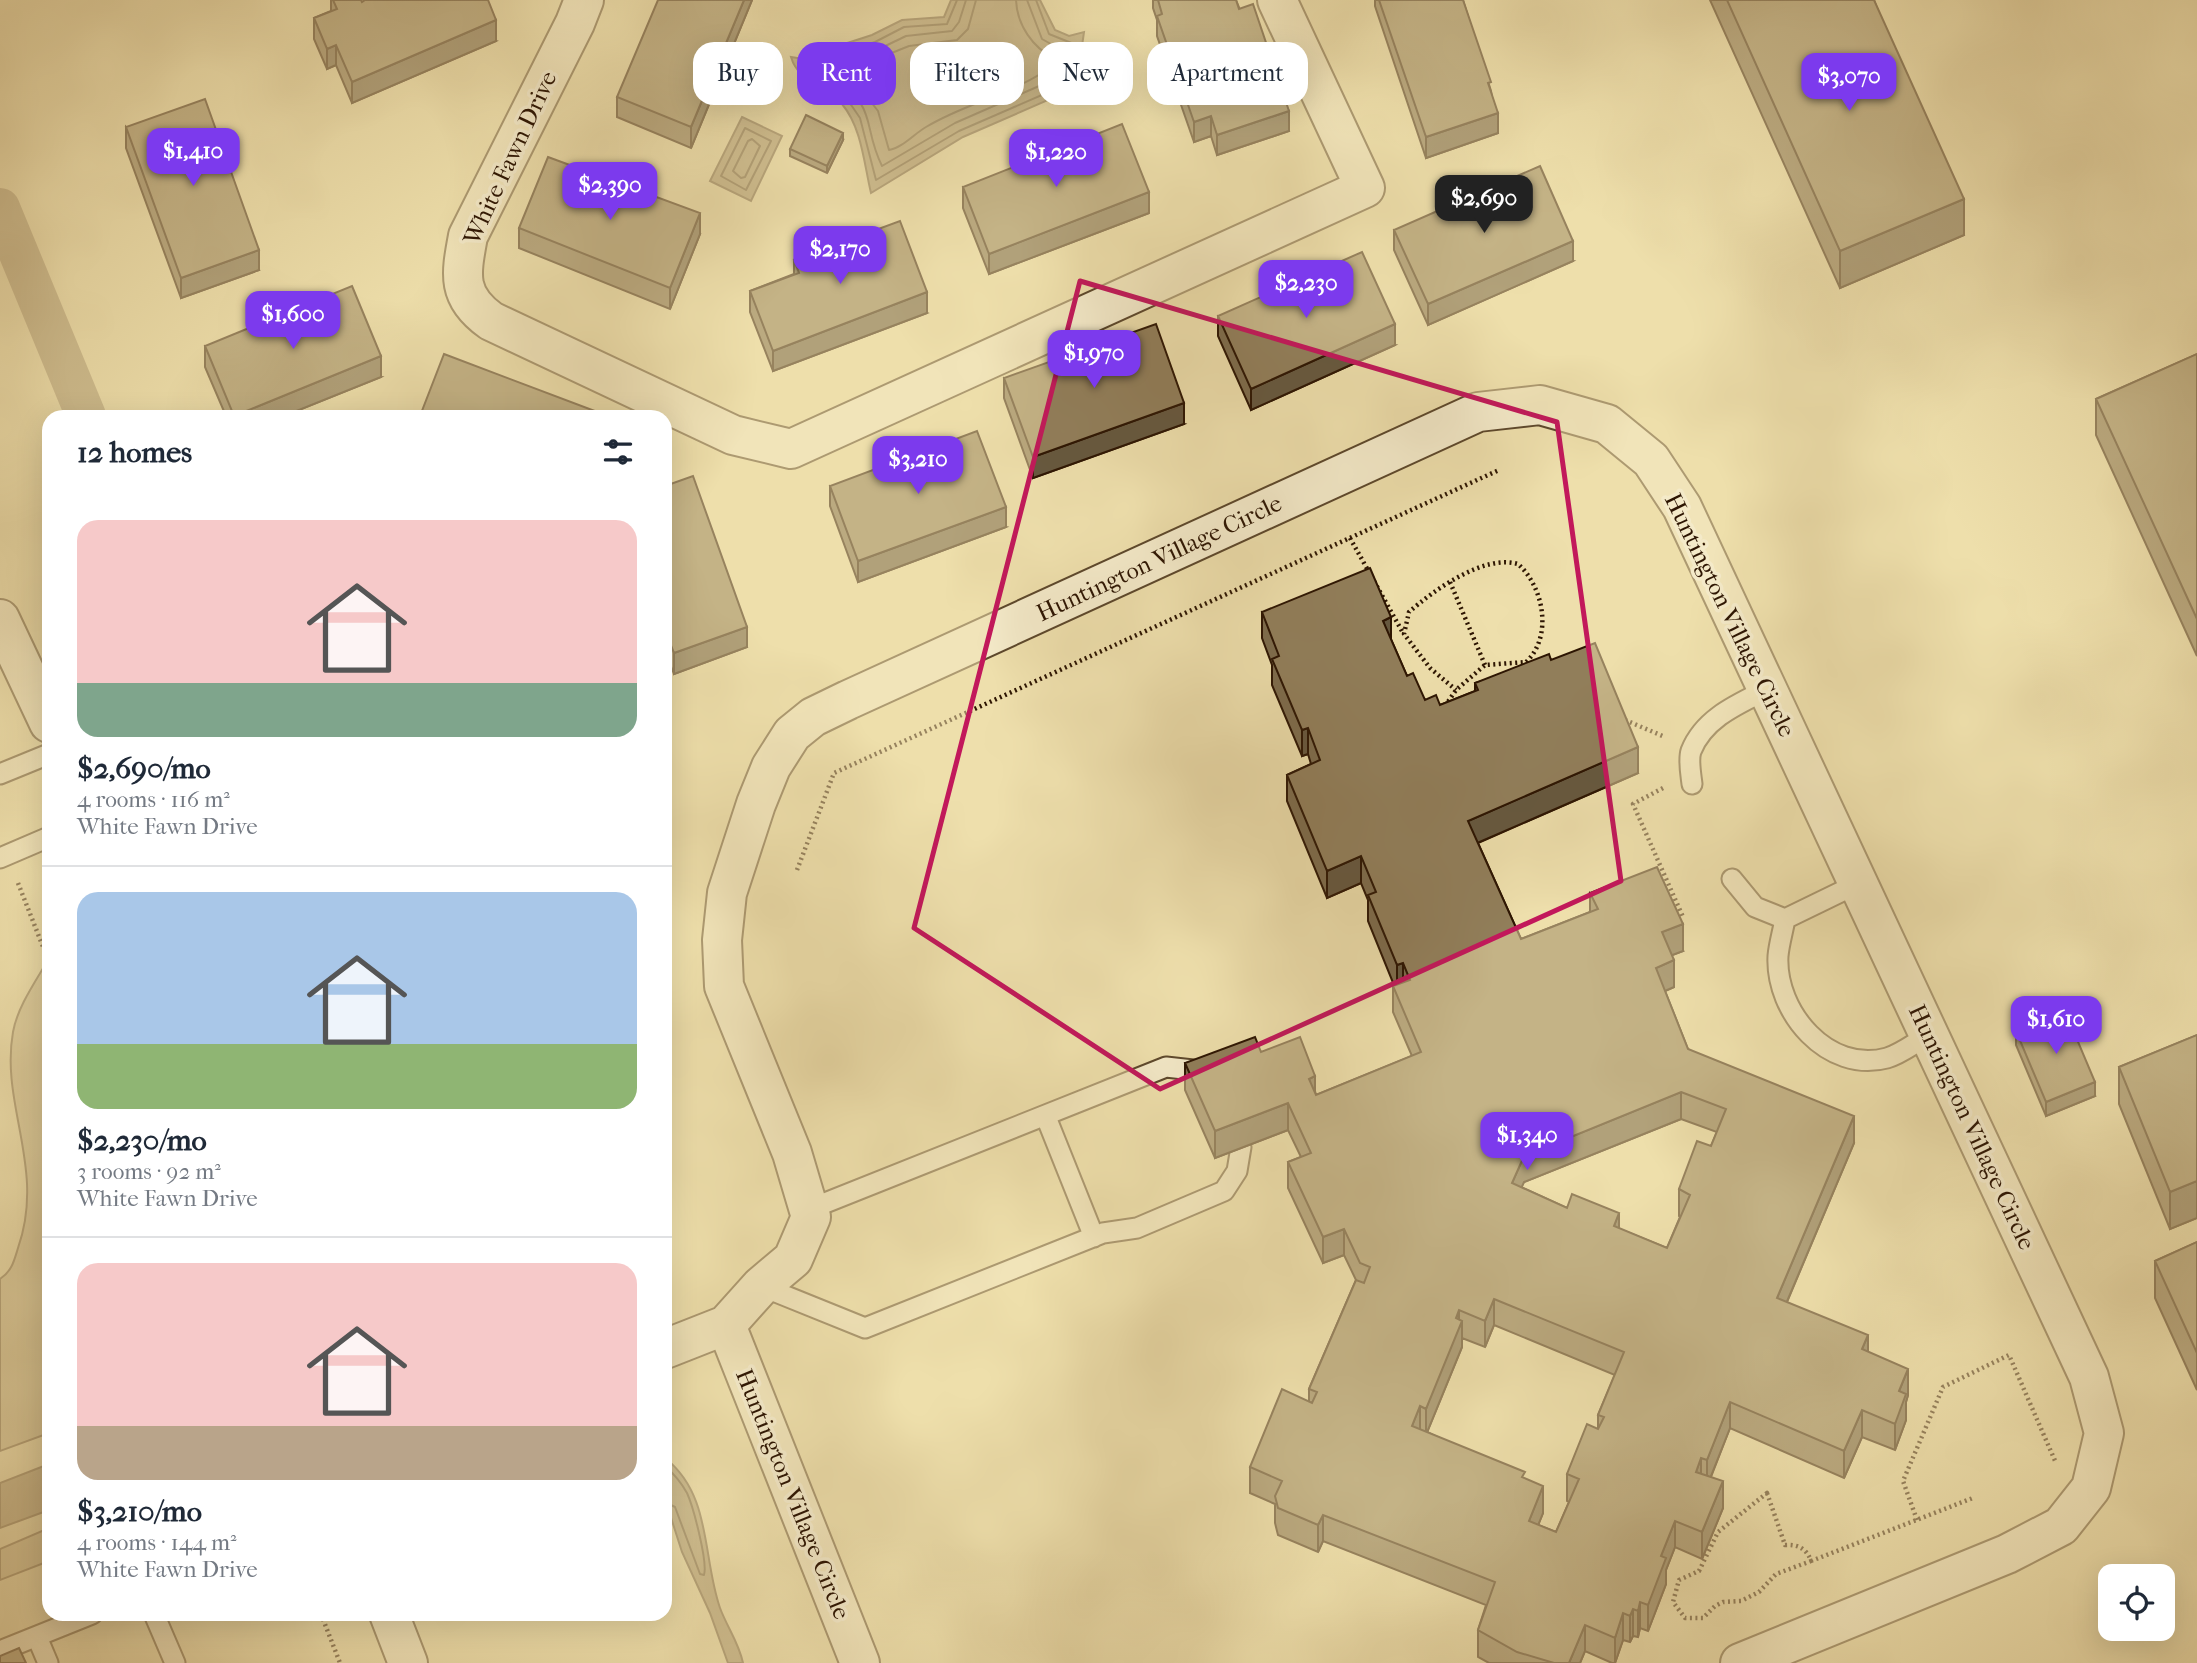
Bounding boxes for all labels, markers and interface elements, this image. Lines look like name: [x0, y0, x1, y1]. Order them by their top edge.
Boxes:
chip: Buy: [693, 42, 783, 105]
chip: Rent: [797, 42, 896, 105]
chip: Filters: [910, 42, 1024, 105]
chip: New: [1038, 42, 1133, 105]
chip: Apartment: [1147, 42, 1308, 105]
pin: $3,070: [1792, 54, 1906, 113]
text: $3,070: [1817, 62, 1881, 89]
street label: White Fawn Drive: [457, 67, 563, 250]
pin: $1,410: [136, 128, 250, 188]
pin: $1,220: [999, 130, 1113, 189]
text: $1,410: [163, 137, 223, 164]
text: $1,220: [1025, 138, 1087, 165]
pin: $2,390: [553, 162, 667, 222]
text: $2,390: [578, 171, 642, 198]
pin: $2,690: [1427, 176, 1541, 235]
text: $2,690: [1451, 184, 1517, 211]
pin: $2,170: [783, 226, 897, 286]
text: $2,170: [809, 235, 871, 262]
pin: $2,230: [1249, 260, 1363, 320]
text: $2,230: [1274, 269, 1338, 296]
pin: $1,600: [236, 292, 350, 351]
text: $1,600: [261, 300, 325, 327]
pin: $1,970: [1037, 330, 1151, 390]
text: $1,970: [1064, 339, 1124, 366]
icon: filters: [599, 433, 637, 471]
text: 12 homes: [77, 435, 192, 470]
pin: $3,210: [861, 436, 975, 496]
text: $3,210: [888, 445, 948, 472]
street label: Huntington Village Circle: [1032, 489, 1286, 627]
street label: Huntington Village Circle: [1659, 489, 1801, 741]
icon: home: [294, 565, 420, 691]
text: $2,690/mo: [77, 751, 211, 786]
text: 4 rooms · 116 m²: [77, 786, 230, 813]
text: White Fawn Drive: [77, 813, 258, 840]
icon: home: [294, 937, 420, 1063]
pin: $1,610: [1999, 996, 2113, 1056]
street label: Huntington Village Circle: [1903, 1000, 2041, 1254]
text: $1,610: [2027, 1005, 2085, 1032]
pin: $1,340: [1470, 1112, 1584, 1172]
text: $1,340: [1496, 1121, 1558, 1148]
text: $2,230/mo: [77, 1123, 207, 1158]
text: 3 rooms · 92 m²: [77, 1158, 221, 1185]
text: White Fawn Drive: [77, 1185, 258, 1212]
icon: home: [294, 1308, 420, 1434]
street label: Huntington Village Circle: [730, 1365, 856, 1623]
text: $3,210/mo: [77, 1494, 202, 1529]
text: 4 rooms · 144 m²: [77, 1529, 237, 1556]
text: White Fawn Drive: [77, 1556, 258, 1583]
map controls: [2098, 1564, 2175, 1641]
button: locate: [2098, 1564, 2175, 1641]

